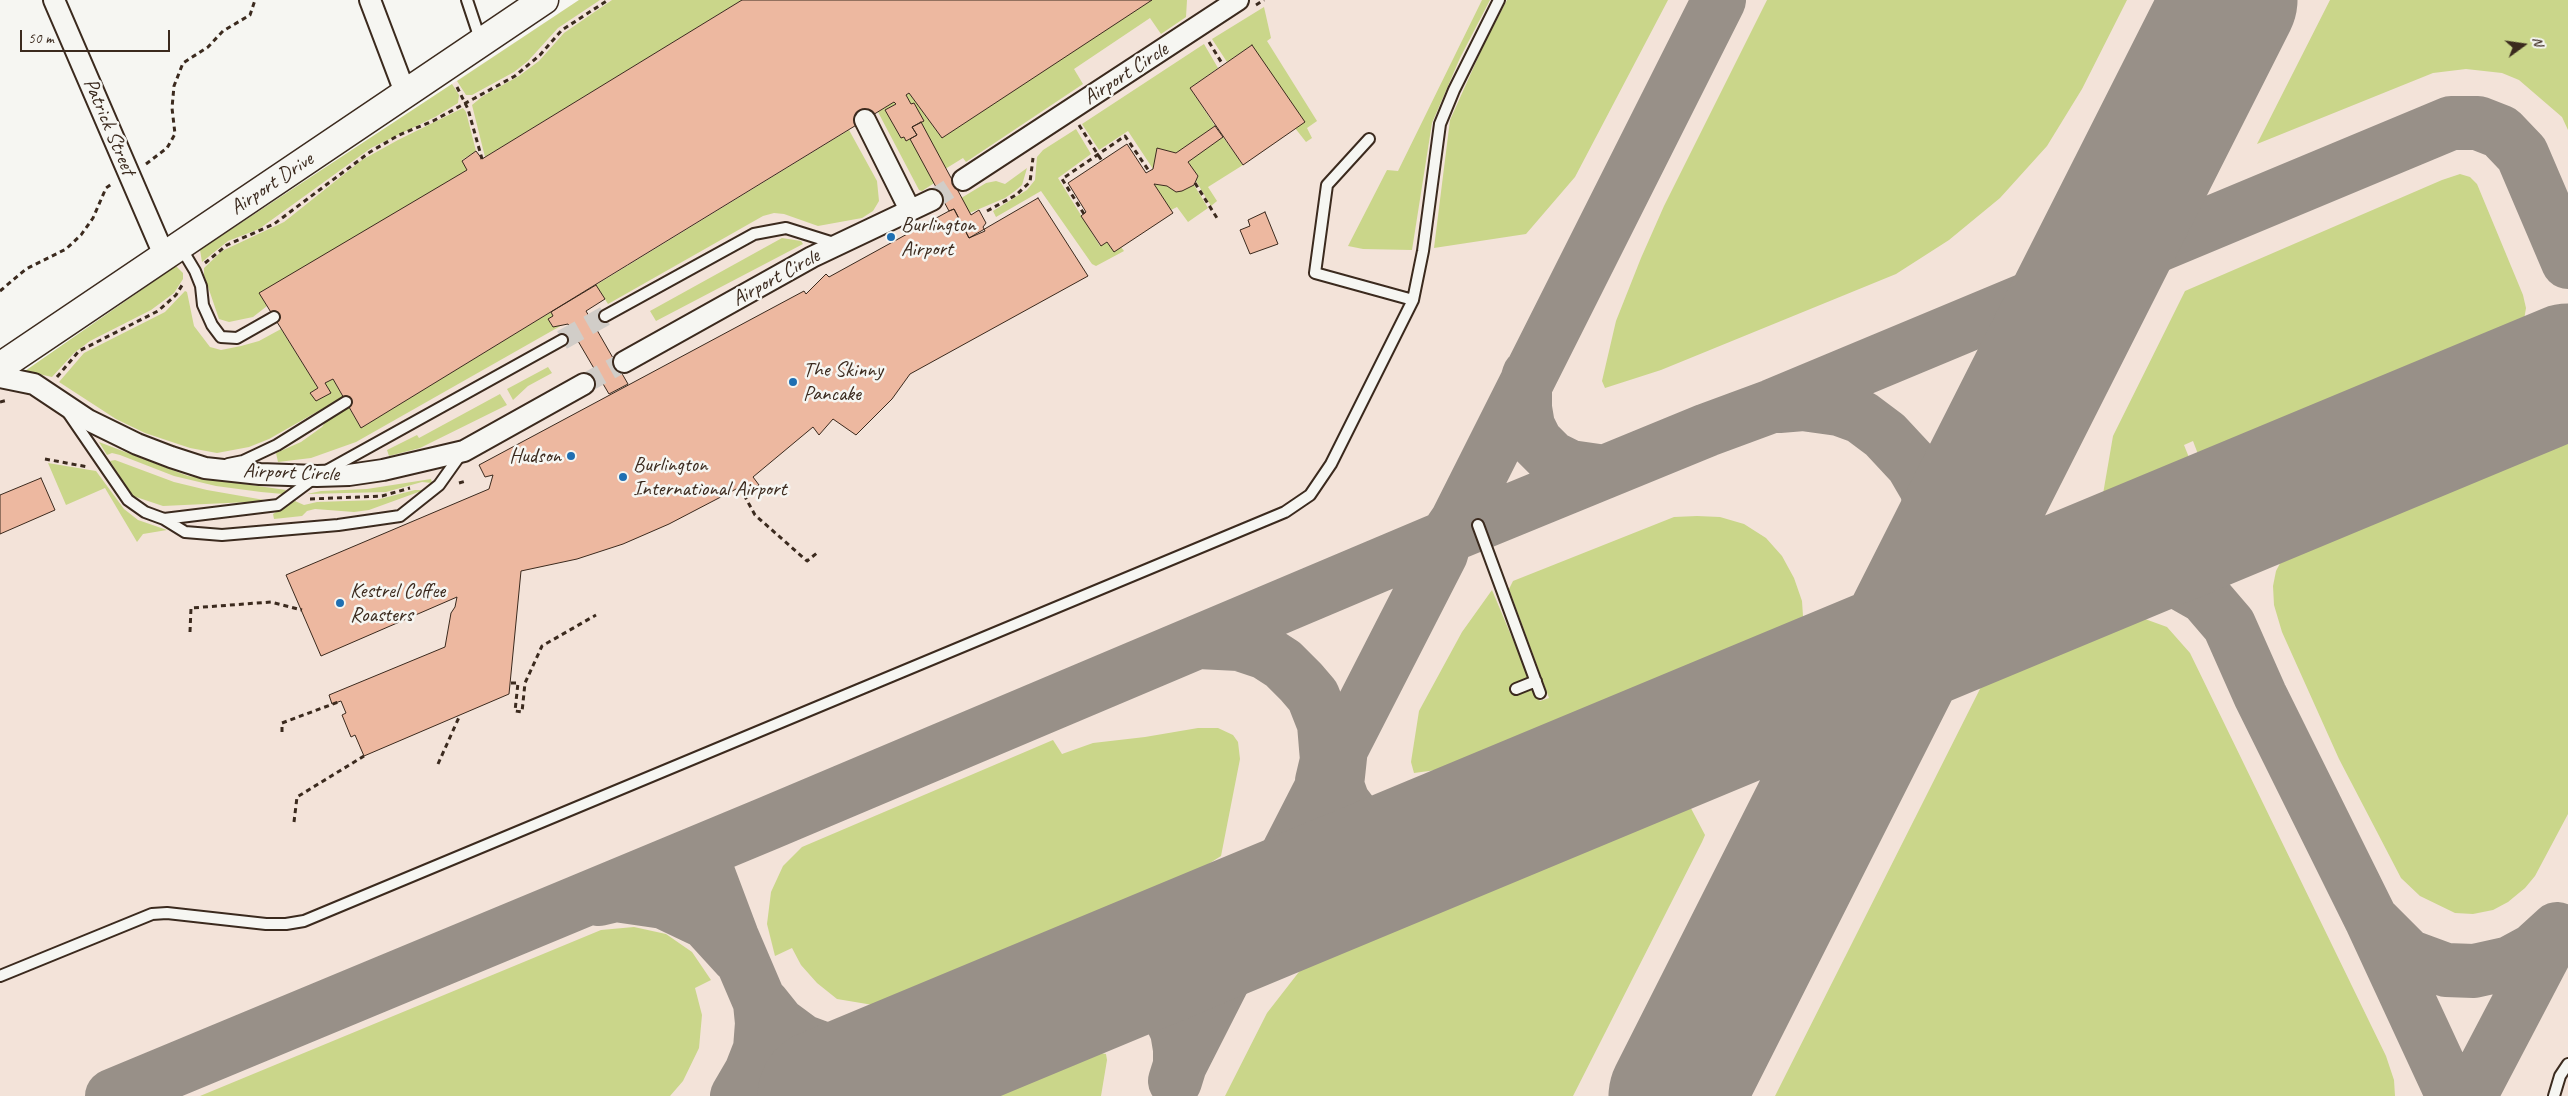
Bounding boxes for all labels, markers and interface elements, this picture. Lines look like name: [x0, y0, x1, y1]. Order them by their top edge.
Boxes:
scale bar: [22, 20, 172, 52]
north arrow: [2498, 20, 2548, 70]
text: 50 m: [28, 29, 54, 48]
text: N: [2529, 35, 2547, 48]
street label: Airport Circle: [1079, 37, 1173, 111]
street label: Patrick Street: [77, 75, 141, 179]
street label: Airport Drive: [226, 147, 318, 221]
place label: Burlington Airport: [901, 212, 975, 262]
marker: Burlington Airport: [885, 231, 897, 243]
street label: Airport Circle: [728, 244, 824, 312]
place label: The Skinny Pancake: [803, 357, 883, 407]
marker: The Skinny Pancake: [787, 376, 799, 388]
place label: Hudson: [509, 443, 561, 469]
marker: Hudson: [565, 450, 577, 462]
place label: Burlington International Airport: [633, 452, 787, 502]
street label: Airport Circle: [243, 459, 339, 487]
marker: Burlington International Airport: [617, 471, 629, 483]
place label: Kestrel Coffee Roasters: [350, 578, 445, 628]
marker: Kestrel Coffee Roasters: [334, 597, 346, 609]

